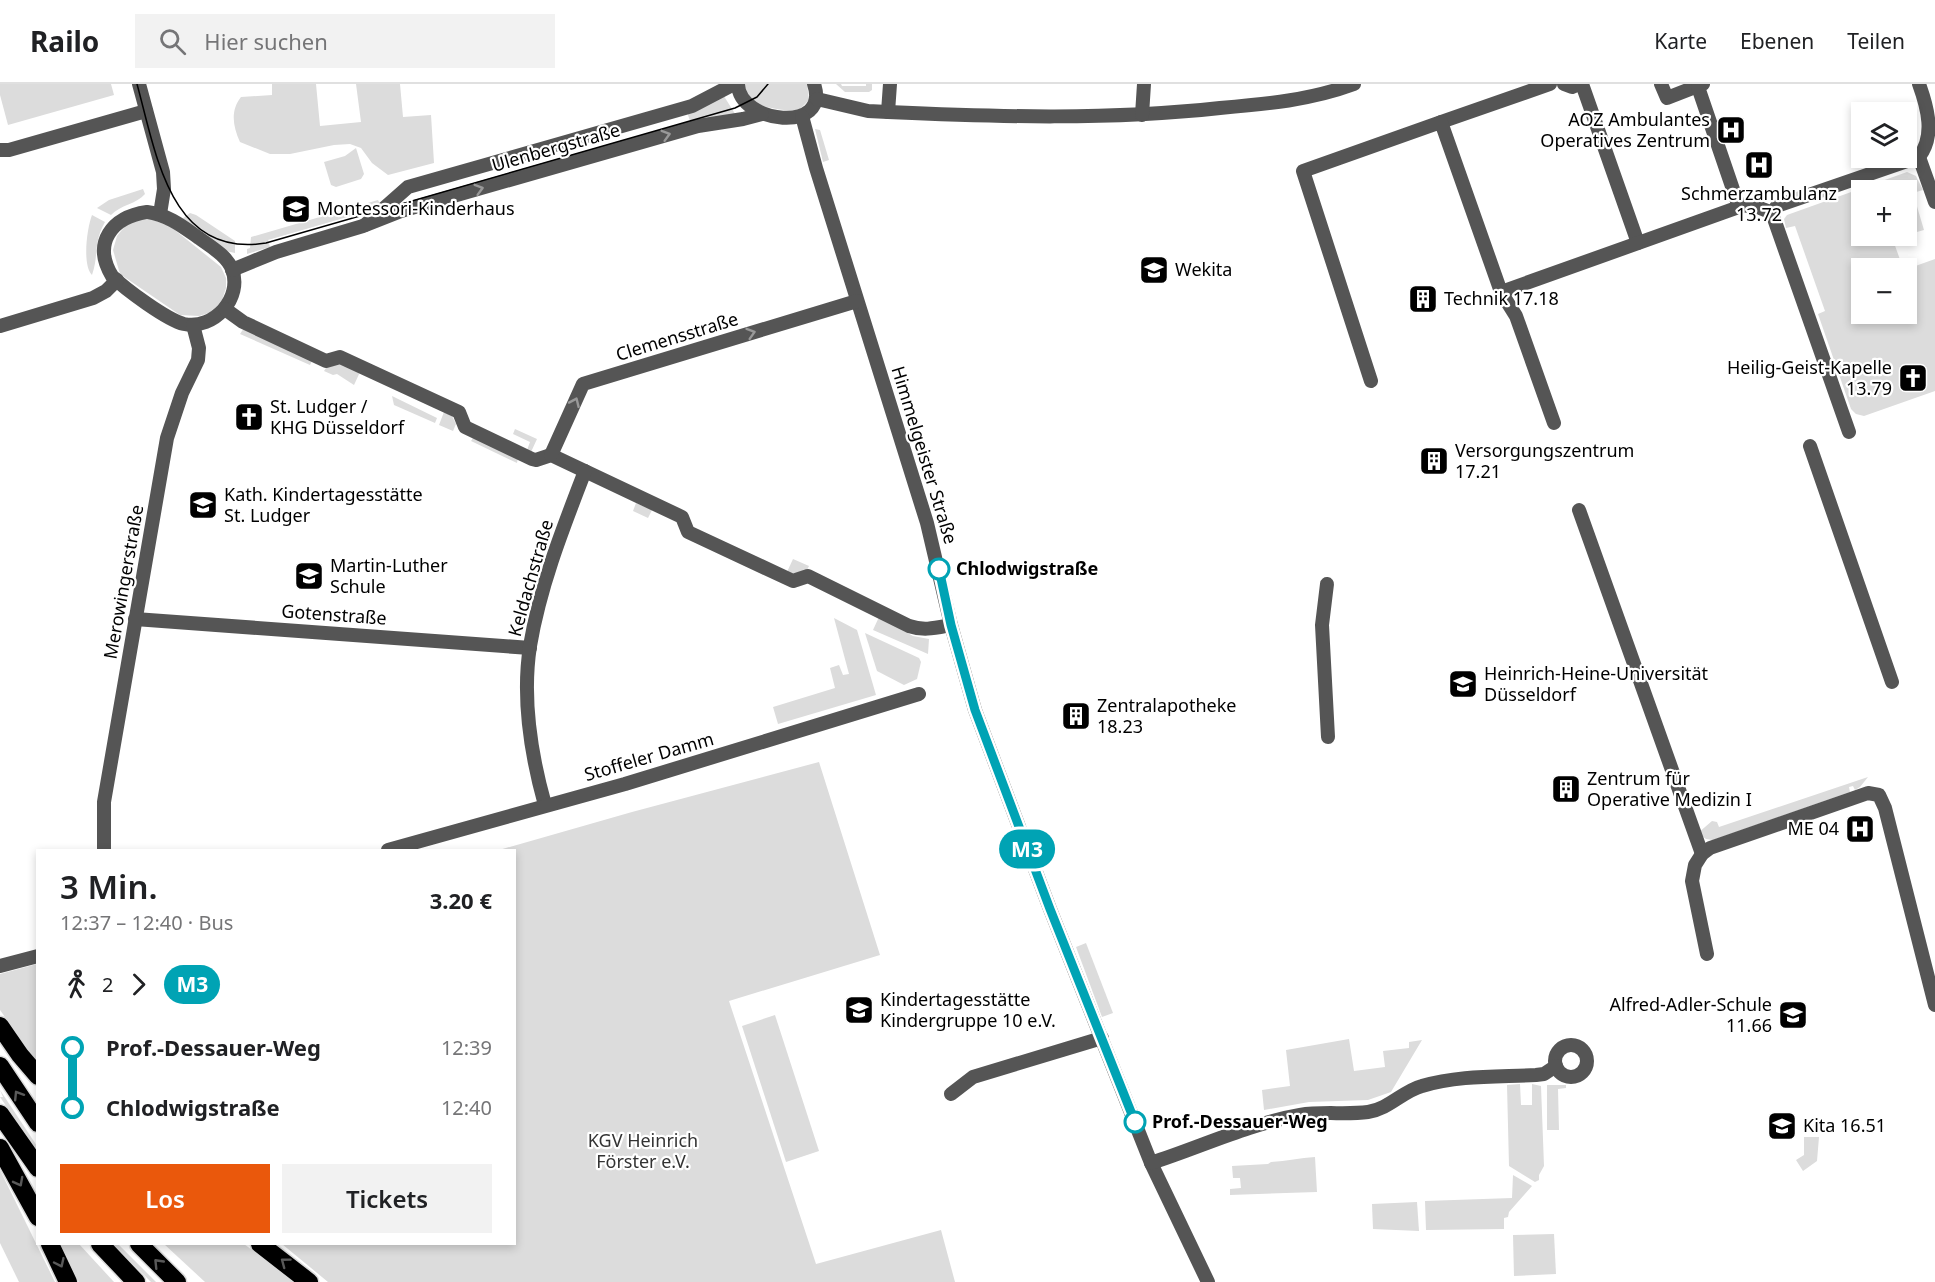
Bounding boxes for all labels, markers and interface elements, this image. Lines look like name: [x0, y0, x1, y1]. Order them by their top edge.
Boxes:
search box: [135, 14, 555, 68]
text: Railo: [30, 22, 99, 60]
icon: search: [156, 25, 189, 58]
text: Hier suchen: [204, 26, 328, 56]
text: Karte: [1654, 27, 1707, 55]
text: Ebenen: [1740, 27, 1814, 55]
text: Teilen: [1847, 27, 1905, 55]
map controls: [1851, 102, 1917, 324]
button: layers: [1851, 102, 1917, 168]
place label: AOZ Ambulantes Operatives Zentrum: [1540, 107, 1710, 152]
hospital icon: AOZ Ambulantes Operatives Zentrum: [1715, 114, 1747, 146]
street label: Ulenbergstraße: [489, 117, 623, 177]
one-way arrow: [660, 130, 671, 142]
hospital icon: Schmerzambulanz 13.72: [1743, 149, 1775, 181]
button: +: [1851, 180, 1917, 246]
place label: Schmerzambulanz 13.72: [1681, 181, 1837, 226]
one-way arrow: [473, 184, 484, 196]
school or university icon: Montessori-Kinderhaus: [280, 193, 312, 225]
place label: Montessori-Kinderhaus: [317, 196, 515, 220]
school or university icon: Wekita: [1138, 254, 1170, 286]
place label: Wekita: [1175, 257, 1232, 281]
button: −: [1851, 258, 1917, 324]
building icon: Technik 17.18: [1407, 283, 1439, 315]
place label: Technik 17.18: [1444, 286, 1559, 310]
street label: Clemensstraße: [613, 306, 741, 366]
one-way arrow: [745, 328, 756, 340]
place label: Heilig-Geist-Kapelle 13.79: [1727, 355, 1892, 400]
church icon: Heilig-Geist-Kapelle 13.79: [1897, 362, 1929, 394]
street label: Himmelgeister Straße: [886, 363, 963, 547]
place label: St. Ludger / KHG Düsseldorf: [270, 394, 405, 439]
one-way arrow: [568, 397, 580, 408]
church icon: St. Ludger / KHG Düsseldorf: [233, 401, 265, 433]
place label: Versorgungszentrum 17.21: [1455, 438, 1634, 483]
building icon: Versorgungszentrum 17.21: [1418, 445, 1450, 477]
place label: Kath. Kindertagesstätte St. Ludger: [224, 482, 423, 527]
school or university icon: Kath. Kindertagesstätte St. Ludger: [187, 489, 219, 521]
street label: Merowingerstraße: [98, 503, 148, 661]
street label: Keldachstraße: [502, 516, 558, 639]
place label: Martin-Luther Schule: [330, 553, 448, 598]
place label: Chlodwigstraße: [956, 556, 1098, 580]
marker: Chlodwigstraße: [928, 558, 950, 580]
school or university icon: Martin-Luther Schule: [293, 560, 325, 592]
street label: Gotenstraße: [281, 598, 388, 630]
place label: Heinrich-Heine-Universität Düsseldorf: [1484, 661, 1709, 706]
school or university icon: Heinrich-Heine-Universität Düsseldorf: [1447, 668, 1479, 700]
place label: Zentralapotheke 18.23: [1097, 693, 1236, 738]
building icon: Zentralapotheke 18.23: [1060, 700, 1092, 732]
street label: Stoffeler Damm: [581, 726, 716, 786]
place label: Zentrum für Operative Medizin I: [1587, 766, 1752, 811]
building icon: Zentrum für Operative Medizin I: [1550, 773, 1582, 805]
hospital icon: ME 04: [1844, 813, 1876, 845]
place label: ME 04: [1787, 816, 1839, 840]
line badge: M3: [1000, 830, 1054, 868]
text: M3: [1011, 835, 1043, 863]
text: 3 Min.: [60, 864, 158, 909]
text: 3.20 €: [430, 885, 492, 915]
text: 12:37 – 12:40 · Bus: [60, 909, 233, 936]
icon: walk: [60, 968, 93, 1001]
icon: forward: [122, 968, 155, 1001]
text: M3: [176, 970, 208, 998]
text: 2: [102, 971, 113, 998]
place label: Kindertagesstätte Kindergruppe 10 e.V.: [880, 987, 1056, 1032]
place label: Alfred-Adler-Schule 11.66: [1609, 992, 1772, 1037]
school or university icon: Kindertagesstätte Kindergruppe 10 e.V.: [843, 994, 875, 1026]
school or university icon: Alfred-Adler-Schule 11.66: [1777, 999, 1809, 1031]
text: Prof.-Dessauer-Weg: [106, 1032, 321, 1062]
text: 12:39: [441, 1034, 492, 1061]
one-way arrow: [14, 1091, 26, 1101]
text: Chlodwigstraße: [106, 1092, 280, 1122]
text: 12:40: [441, 1094, 492, 1121]
place label: Prof.-Dessauer-Weg: [1152, 1109, 1328, 1133]
school or university icon: Kita 16.51: [1766, 1110, 1798, 1142]
marker: Prof.-Dessauer-Weg: [1124, 1111, 1146, 1133]
place label: Kita 16.51: [1803, 1113, 1886, 1137]
park label: KGV Heinrich Förster e.V.: [588, 1128, 698, 1173]
button: Los: [60, 1164, 270, 1233]
button: Tickets: [282, 1164, 492, 1233]
one-way arrow: [12, 1176, 23, 1186]
one-way arrow: [52, 1256, 64, 1267]
one-way arrow: [155, 1259, 166, 1270]
one-way arrow: [281, 1259, 292, 1270]

